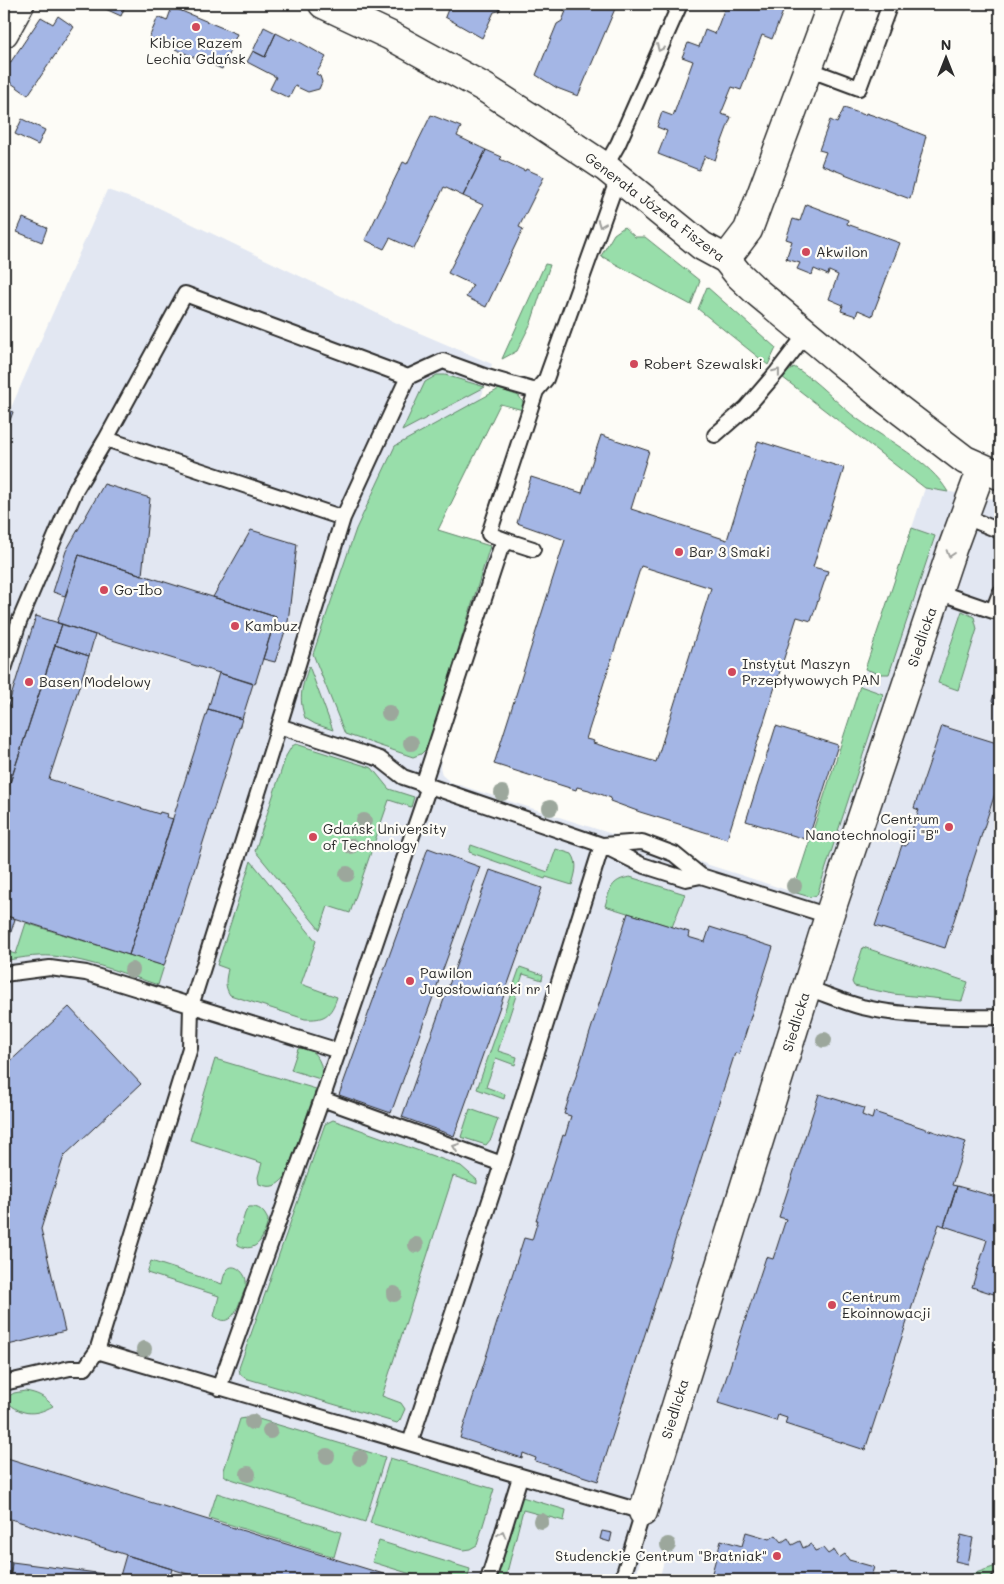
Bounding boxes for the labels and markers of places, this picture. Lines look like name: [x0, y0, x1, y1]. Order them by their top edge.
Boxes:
marker: Kibice Razem Lechia Gdańsk: [190, 21, 202, 33]
place label: Kibice Razem Lechia Gdańsk: [146, 33, 246, 68]
place label: Akwilon: [816, 242, 868, 261]
marker: Akwilon: [800, 246, 812, 258]
place label: Robert Szewalski: [644, 354, 762, 373]
marker: Robert Szewalski: [628, 358, 640, 370]
place label: Bar 3 Smaki: [689, 542, 770, 561]
marker: Bar 3 Smaki: [673, 546, 685, 558]
place label: Go-Ibo: [114, 580, 162, 599]
marker: Go-Ibo: [98, 584, 110, 596]
place label: Kambuz: [245, 616, 298, 635]
marker: Kambuz: [229, 620, 241, 632]
place label: Instytut Maszyn Przepływowych PAN: [742, 654, 880, 689]
marker: Instytut Maszyn Przepływowych PAN: [726, 666, 738, 678]
place label: Basen Modelowy: [39, 672, 151, 691]
marker: Basen Modelowy: [23, 676, 35, 688]
place label: Centrum Nanotechnologii "B": [805, 809, 939, 844]
place label: Gdańsk University of Technology: [323, 819, 446, 854]
marker: Centrum Nanotechnologii "B": [943, 821, 955, 833]
marker: Gdańsk University of Technology: [307, 831, 319, 843]
place label: Pawilon Jugosłowiański nr 1: [420, 963, 551, 998]
marker: Pawilon Jugosłowiański nr 1: [404, 975, 416, 987]
place label: Centrum Ekoinnowacji: [842, 1287, 931, 1322]
marker: Centrum Ekoinnowacji: [826, 1299, 838, 1311]
place label: Studenckie Centrum "Bratniak": [555, 1546, 767, 1565]
marker: Studenckie Centrum "Bratniak": [771, 1550, 783, 1562]

